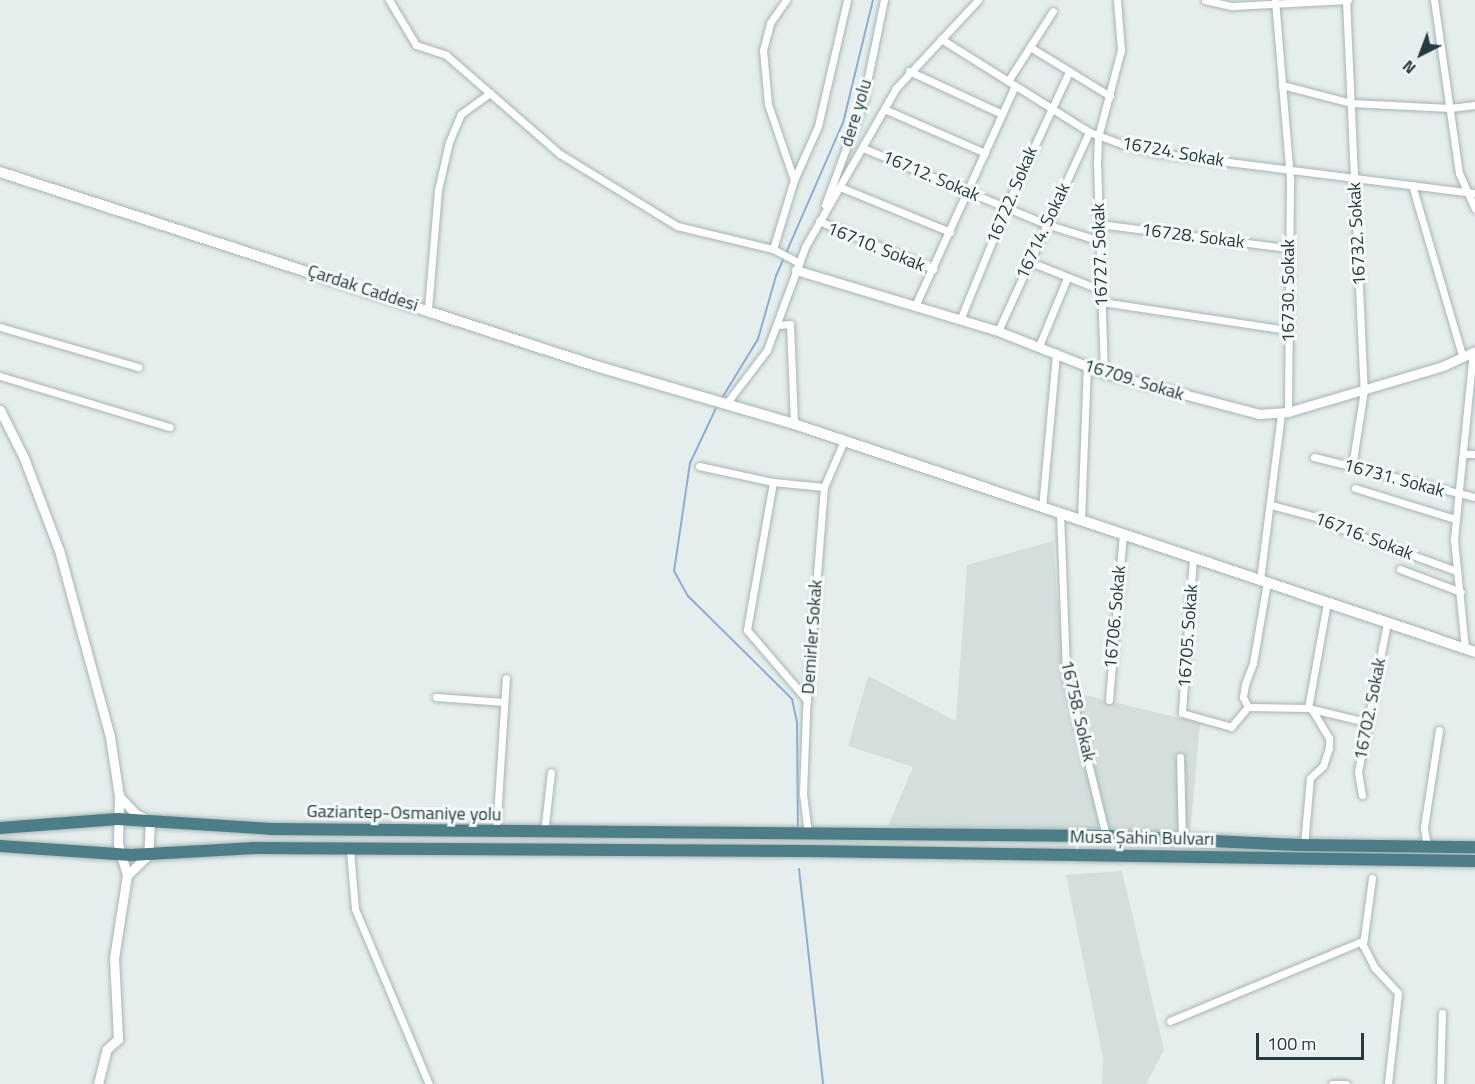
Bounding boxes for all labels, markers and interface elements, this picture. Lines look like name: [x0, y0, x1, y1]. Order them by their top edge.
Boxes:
north arrow: [1391, 24, 1451, 84]
text: N: [1397, 55, 1421, 80]
street label: dere yolu: [836, 77, 876, 149]
street label: 16724. Sokak: [1120, 132, 1226, 172]
street label: 16722. Sokak: [982, 143, 1042, 247]
street label: 16712. Sokak: [879, 146, 983, 206]
street label: 16714. Sokak: [1011, 179, 1075, 283]
street label: 16732. Sokak: [1344, 182, 1370, 286]
street label: 16727. Sokak: [1087, 203, 1113, 307]
street label: 16710. Sokak: [824, 218, 928, 276]
street label: 16728. Sokak: [1140, 219, 1246, 253]
street label: 16730. Sokak: [1277, 239, 1299, 343]
street label: Çardak Caddesi: [305, 260, 421, 316]
street label: 16709. Sokak: [1081, 355, 1187, 405]
street label: 16731. Sokak: [1341, 454, 1447, 502]
street label: 16716. Sokak: [1312, 507, 1416, 565]
street label: 16706. Sokak: [1100, 564, 1130, 670]
street label: Demirler Sokak: [797, 579, 827, 695]
street label: 16705. Sokak: [1174, 584, 1202, 688]
street label: 16702. Sokak: [1350, 656, 1390, 762]
street label: 16758. Sokak: [1056, 658, 1100, 764]
street label: Gaziantep-Osmaniye yolu: [306, 801, 502, 825]
street label: Musa Şahin Bulvarı: [1070, 826, 1214, 850]
scale bar: [1259, 1021, 1367, 1059]
text: 100 m: [1267, 1030, 1316, 1057]

